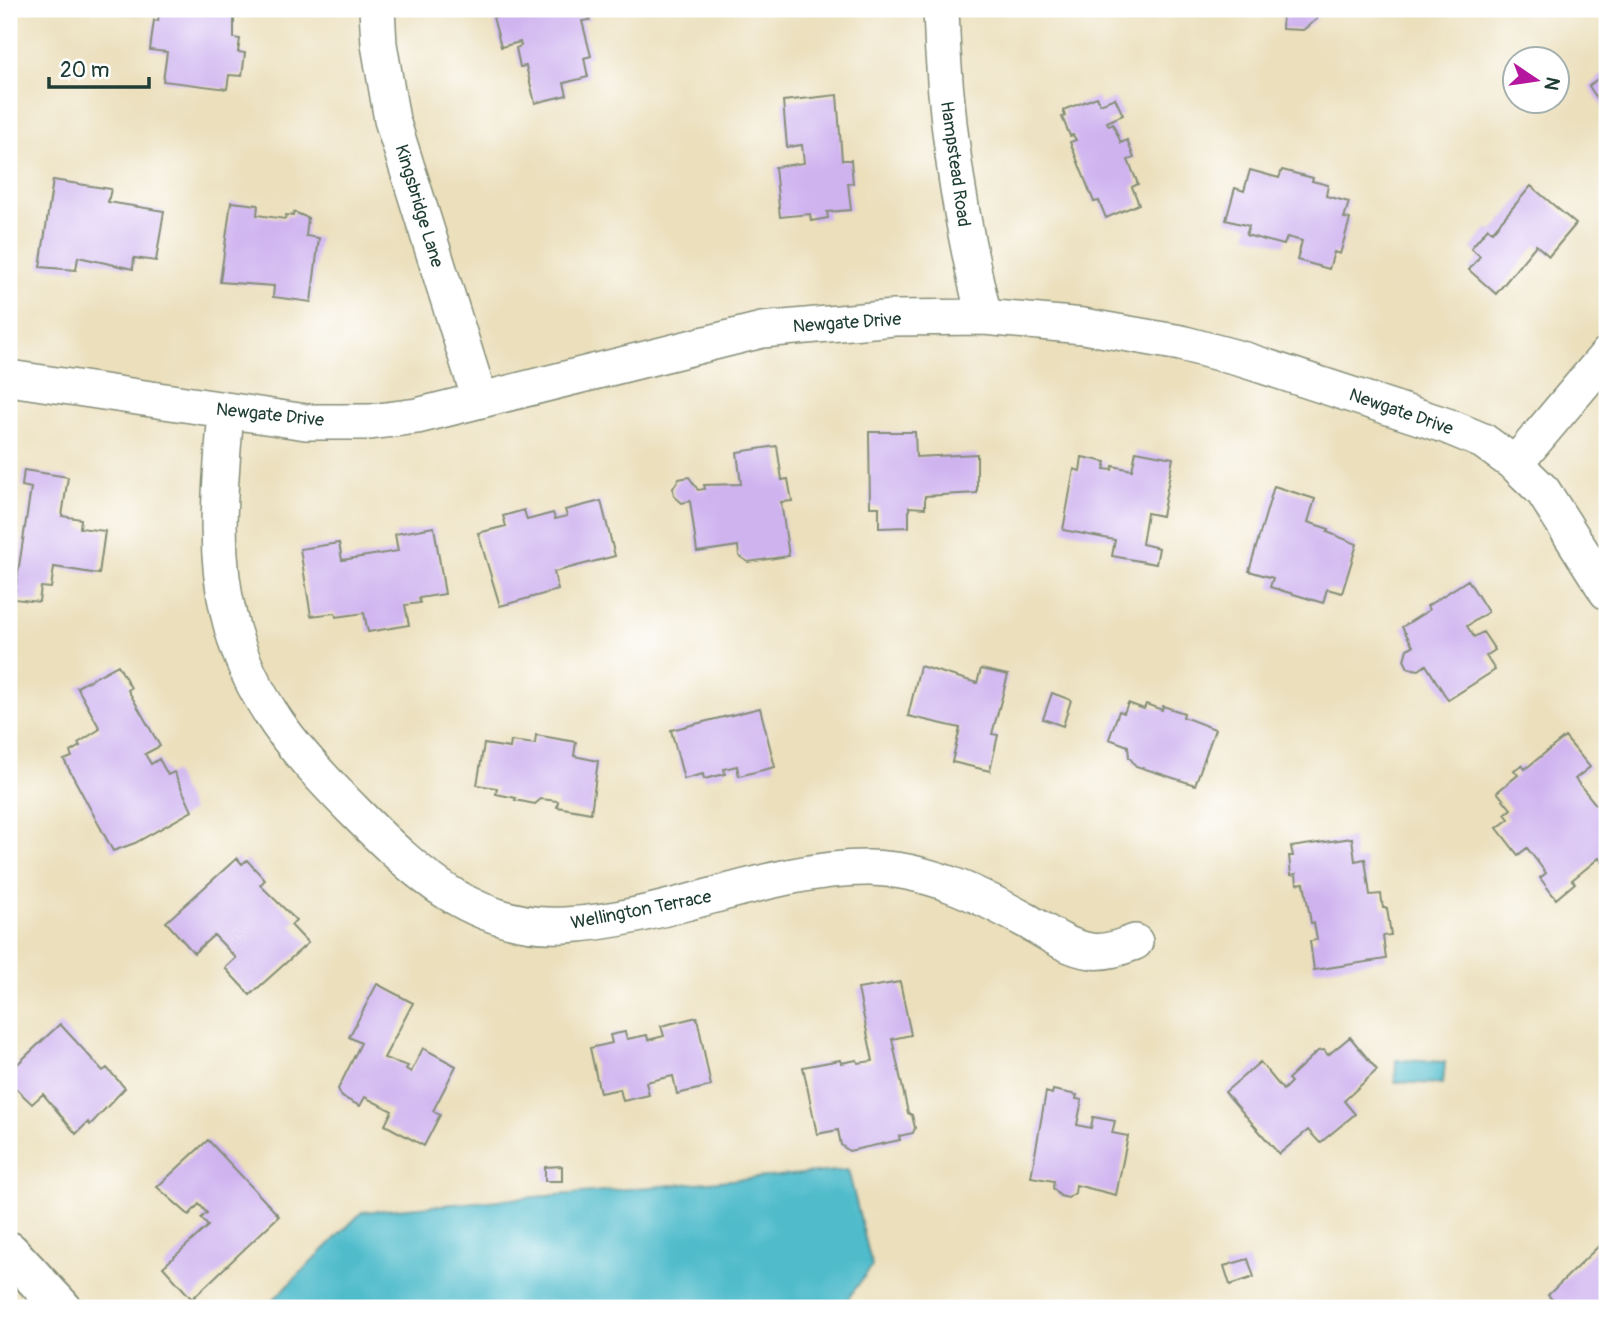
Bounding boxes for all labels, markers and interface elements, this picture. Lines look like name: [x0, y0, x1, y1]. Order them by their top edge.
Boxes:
scale bar: [49, 46, 149, 90]
north arrow: [1500, 46, 1570, 116]
text: 20 m: [60, 57, 109, 84]
text: N: [1538, 75, 1565, 93]
street label: Hampstead Road: [935, 100, 975, 228]
street label: Kingsbridge Lane: [389, 142, 449, 270]
street label: Newgate Drive: [792, 308, 902, 338]
street label: Newgate Drive: [1346, 383, 1456, 441]
street label: Newgate Drive: [215, 398, 325, 432]
street label: Wellington Terrace: [569, 885, 713, 935]

